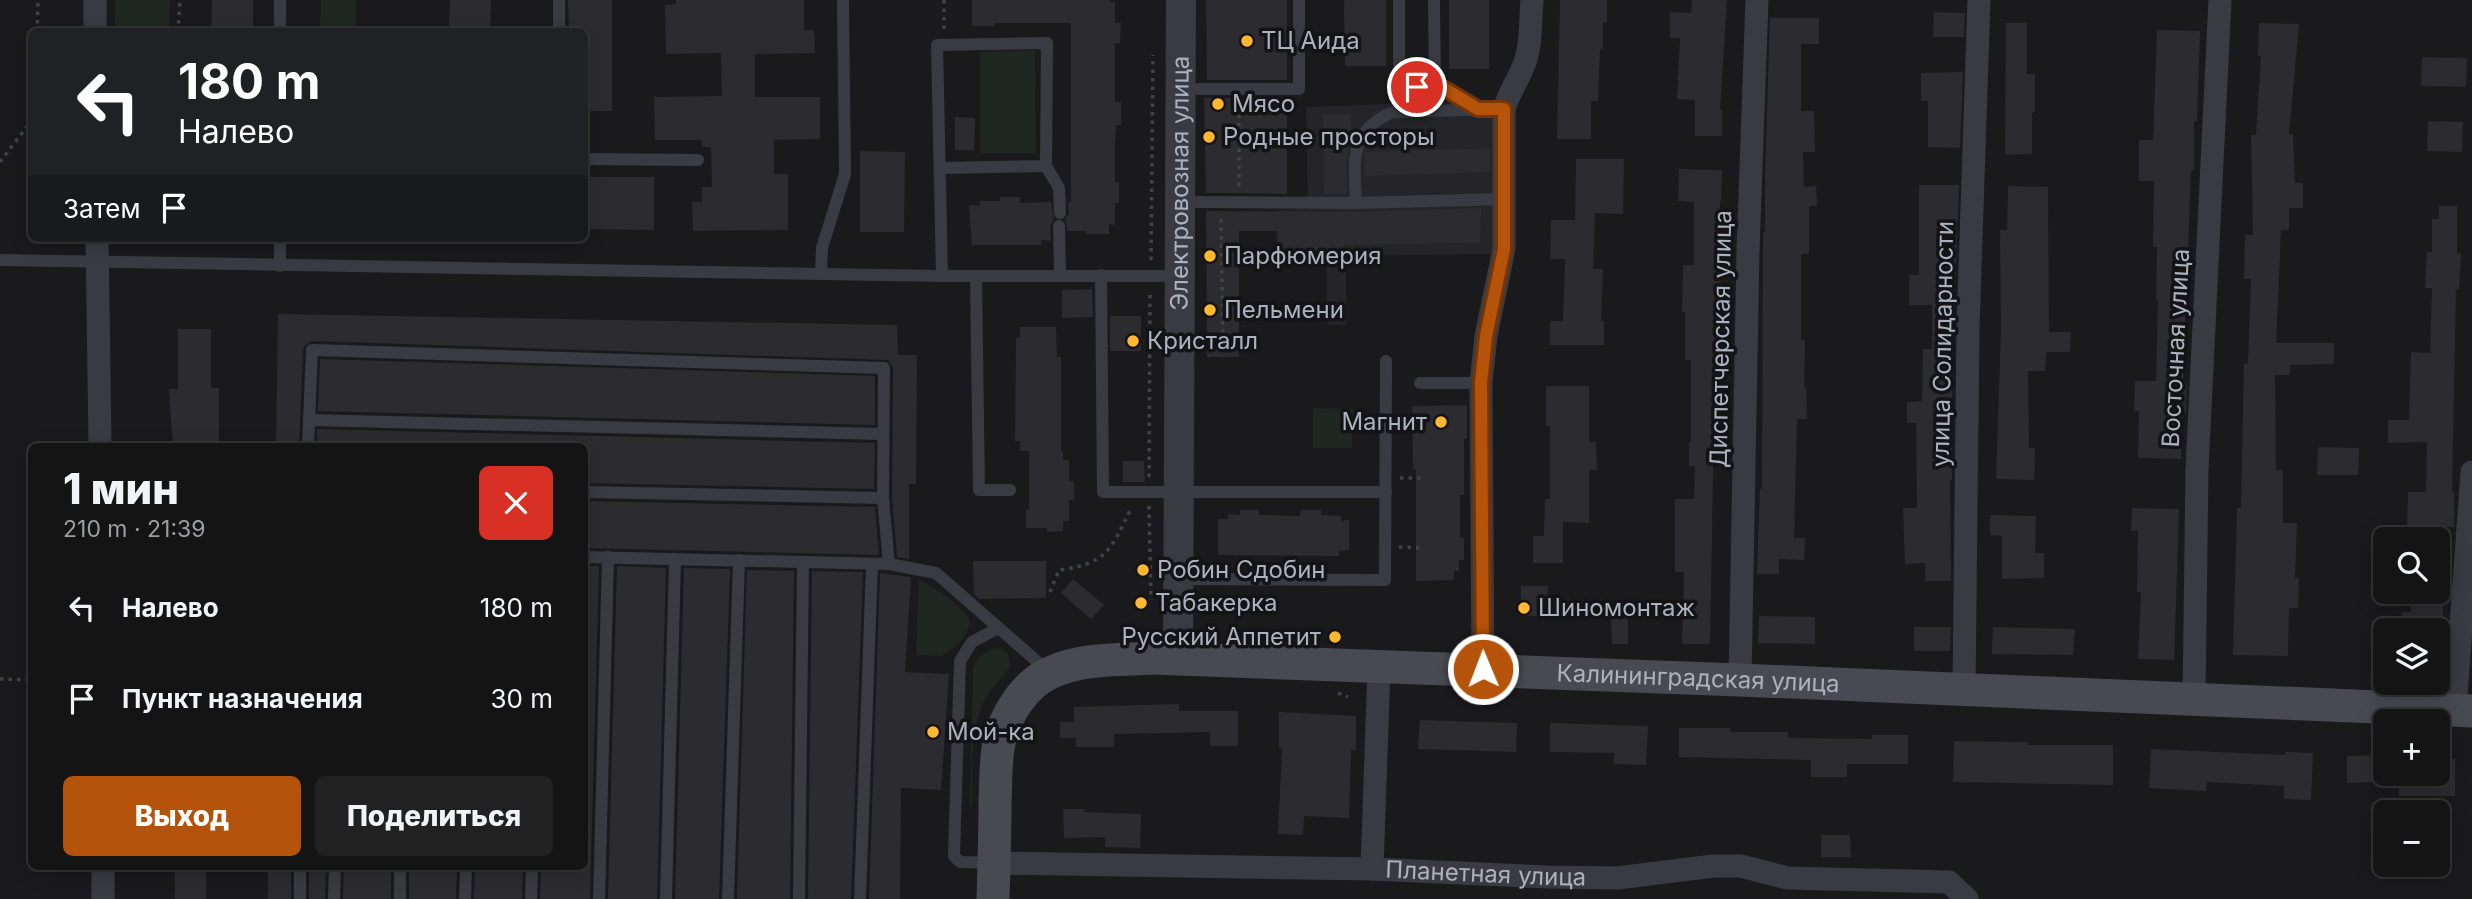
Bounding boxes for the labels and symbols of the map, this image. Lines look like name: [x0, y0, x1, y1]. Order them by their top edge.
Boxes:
place label: ТЦ Аида: [1261, 26, 1360, 55]
marker: ТЦ Аида: [1239, 33, 1255, 49]
street label: Электровозная улица: [1165, 56, 1195, 310]
pin: [1387, 57, 1447, 117]
place label: Мясо: [1232, 89, 1295, 118]
marker: Мясо: [1210, 96, 1226, 112]
place label: Родные просторы: [1223, 122, 1435, 151]
marker: Родные просторы: [1201, 129, 1217, 145]
street label: Диспетчерская улица: [1704, 210, 1737, 468]
street label: улица Солидарности: [1926, 221, 1959, 467]
place label: Парфюмерия: [1224, 241, 1381, 270]
marker: Парфюмерия: [1202, 248, 1218, 264]
street label: Восточная улица: [2156, 248, 2195, 448]
place label: Пельмени: [1224, 295, 1344, 324]
marker: Пельмени: [1202, 302, 1218, 318]
place label: Кристалл: [1147, 326, 1258, 355]
marker: Кристалл: [1125, 333, 1141, 349]
place label: Магнит: [1341, 407, 1427, 436]
marker: Магнит: [1433, 414, 1449, 430]
place label: Робин Сдобин: [1157, 555, 1326, 584]
marker: Робин Сдобин: [1135, 562, 1151, 578]
place label: Табакерка: [1155, 588, 1278, 617]
place label: Шиномонтаж: [1538, 593, 1695, 622]
marker: Табакерка: [1133, 595, 1149, 611]
marker: Шиномонтаж: [1516, 600, 1532, 616]
place label: Русский Аппетит: [1121, 622, 1321, 651]
marker: Русский Аппетит: [1327, 629, 1343, 645]
position arrow: [1446, 632, 1520, 706]
street label: Калининградская улица: [1556, 658, 1840, 698]
place label: Мой-ка: [947, 717, 1035, 746]
marker: Мой-ка: [925, 724, 941, 740]
street label: Планетная улица: [1385, 855, 1586, 892]

